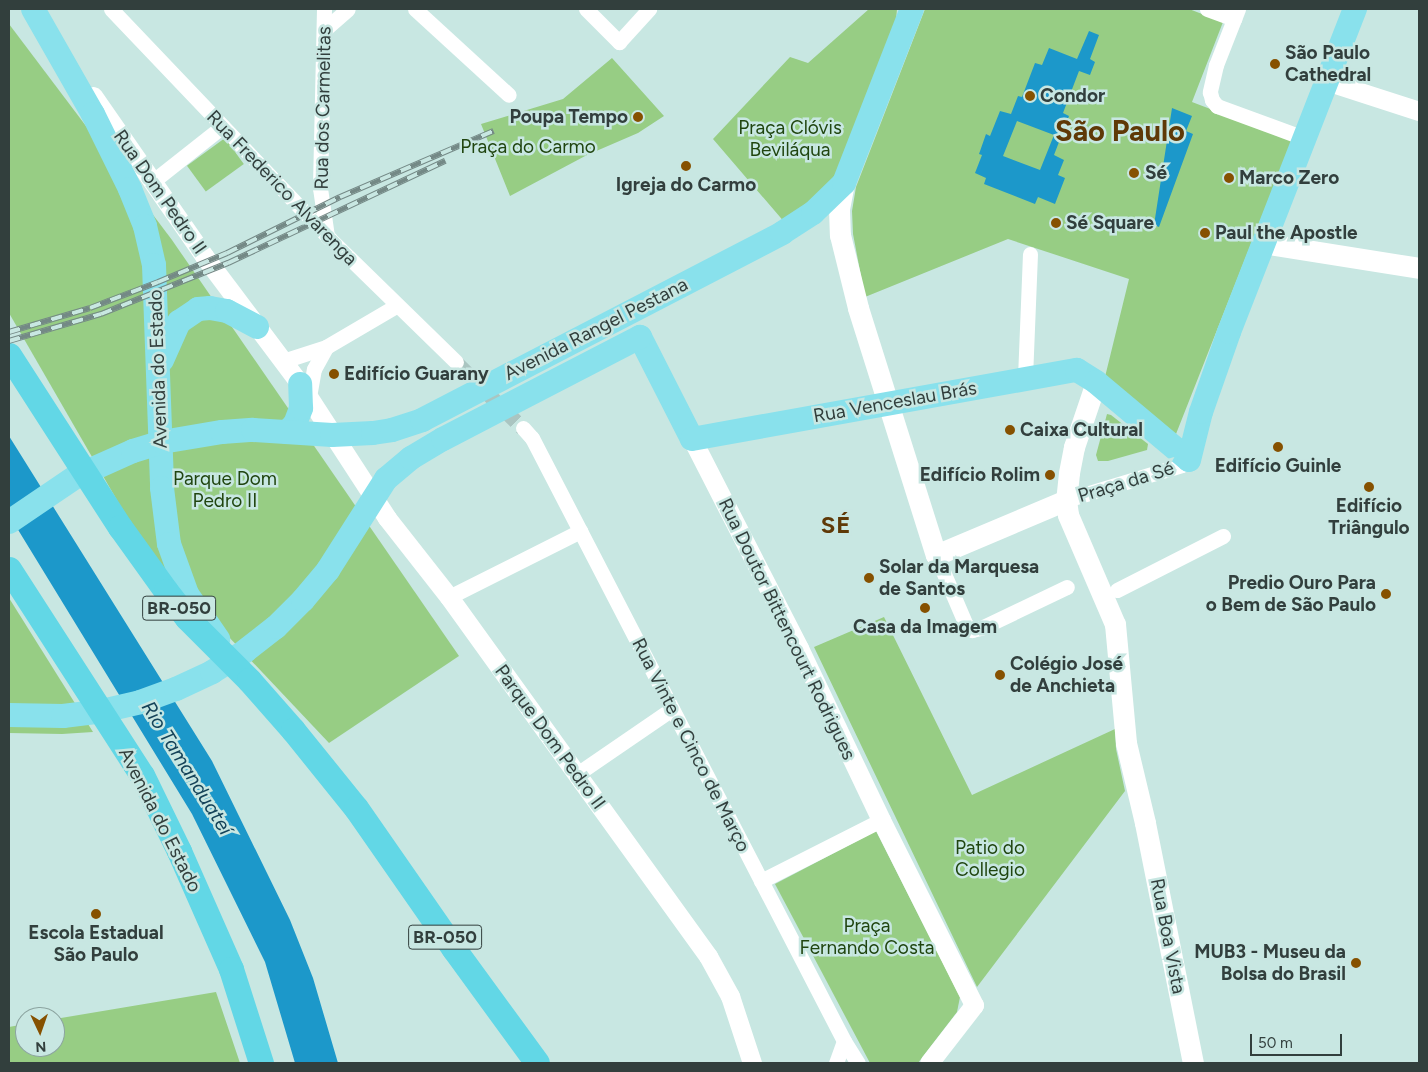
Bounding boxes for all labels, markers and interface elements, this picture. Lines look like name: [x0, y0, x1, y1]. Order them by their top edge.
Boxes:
street label: Rua dos Carmelitas: [310, 26, 336, 190]
place label: São Paulo Cathedral: [1285, 42, 1371, 86]
marker: São Paulo Cathedral: [1269, 58, 1281, 70]
place label: Condor: [1040, 85, 1105, 107]
marker: Condor: [1024, 90, 1036, 102]
street label: Rua Frederico Alvarenga: [202, 106, 362, 270]
place label: Poupa Tempo: [509, 106, 628, 128]
marker: Poupa Tempo: [632, 111, 644, 123]
district label: São Paulo: [1055, 114, 1185, 148]
park label: Praça Clóvis Beviláqua: [738, 117, 842, 161]
street label: Rua Dom Pedro II: [109, 125, 211, 259]
park label: Praça do Carmo: [460, 136, 596, 158]
marker: Igreja do Carmo: [680, 160, 692, 172]
place label: Sé: [1145, 162, 1167, 184]
marker: Sé: [1127, 166, 1141, 180]
place label: Marco Zero: [1239, 167, 1339, 189]
marker: Marco Zero: [1223, 172, 1235, 184]
place label: Igreja do Carmo: [616, 174, 756, 196]
place label: Sé Square: [1066, 212, 1154, 234]
marker: Sé Square: [1050, 217, 1062, 229]
place label: Paul the Apostle: [1215, 222, 1358, 244]
marker: Paul the Apostle: [1199, 227, 1211, 239]
street label: Avenida Rangel Pestana: [500, 273, 692, 385]
street label: Avenida do Estado: [144, 289, 172, 449]
place label: Edifício Guarany: [344, 363, 489, 385]
marker: Edifício Guarany: [328, 368, 340, 380]
street label: Rua Venceslau Brás: [812, 376, 978, 428]
place label: Caixa Cultural: [1020, 419, 1143, 441]
marker: Caixa Cultural: [1004, 424, 1016, 436]
marker: Edifício Guinle: [1272, 441, 1284, 453]
place label: Edifício Guinle: [1215, 455, 1341, 477]
street label: Praça da Sé: [1075, 457, 1177, 507]
place label: Edifício Rolim: [920, 464, 1040, 486]
park label: Parque Dom Pedro II: [173, 468, 277, 512]
marker: Edifício Rolim: [1044, 469, 1056, 481]
marker: Edifício Triângulo: [1363, 481, 1375, 493]
street label: Rua Doutor Bittencourt Rodrigues: [714, 494, 860, 764]
place label: Edifício Triângulo: [1328, 495, 1410, 539]
district label: SÉ: [820, 511, 852, 539]
place label: Solar da Marquesa de Santos: [879, 556, 1039, 600]
marker: Solar da Marquesa de Santos: [863, 572, 875, 584]
place label: Predio Ouro Para o Bem de São Paulo: [1206, 572, 1376, 616]
marker: Predio Ouro Para o Bem de São Paulo: [1380, 588, 1392, 600]
road number: BR-050: [142, 592, 216, 624]
marker: Casa da Imagem: [919, 602, 931, 614]
place label: Casa da Imagem: [853, 616, 997, 638]
street label: Rua Vinte e Cinco de Março: [627, 634, 755, 856]
place label: Colégio José de Anchieta: [1010, 653, 1123, 697]
street label: Parque Dom Pedro II: [490, 660, 610, 814]
marker: Colégio José de Anchieta: [994, 669, 1006, 681]
water label: Rio Tamanduateí: [136, 697, 238, 839]
street label: Avenida do Estado: [114, 744, 206, 896]
park label: Patio do Collegio: [955, 837, 1025, 881]
street label: Rua Boa Vista: [1146, 876, 1190, 996]
marker: Escola Estadual São Paulo: [90, 908, 102, 920]
park label: Praça Fernando Costa: [799, 915, 935, 959]
place label: Escola Estadual São Paulo: [28, 922, 164, 966]
road number: BR-050: [408, 922, 482, 952]
place label: MUB3 - Museu da Bolsa do Brasil: [1194, 941, 1346, 985]
marker: MUB3 - Museu da Bolsa do Brasil: [1350, 957, 1362, 969]
north arrow: [15, 1007, 65, 1057]
scale bar: [1253, 1024, 1346, 1056]
text: 50 m: [1258, 1034, 1293, 1052]
text: N: [35, 1038, 47, 1055]

